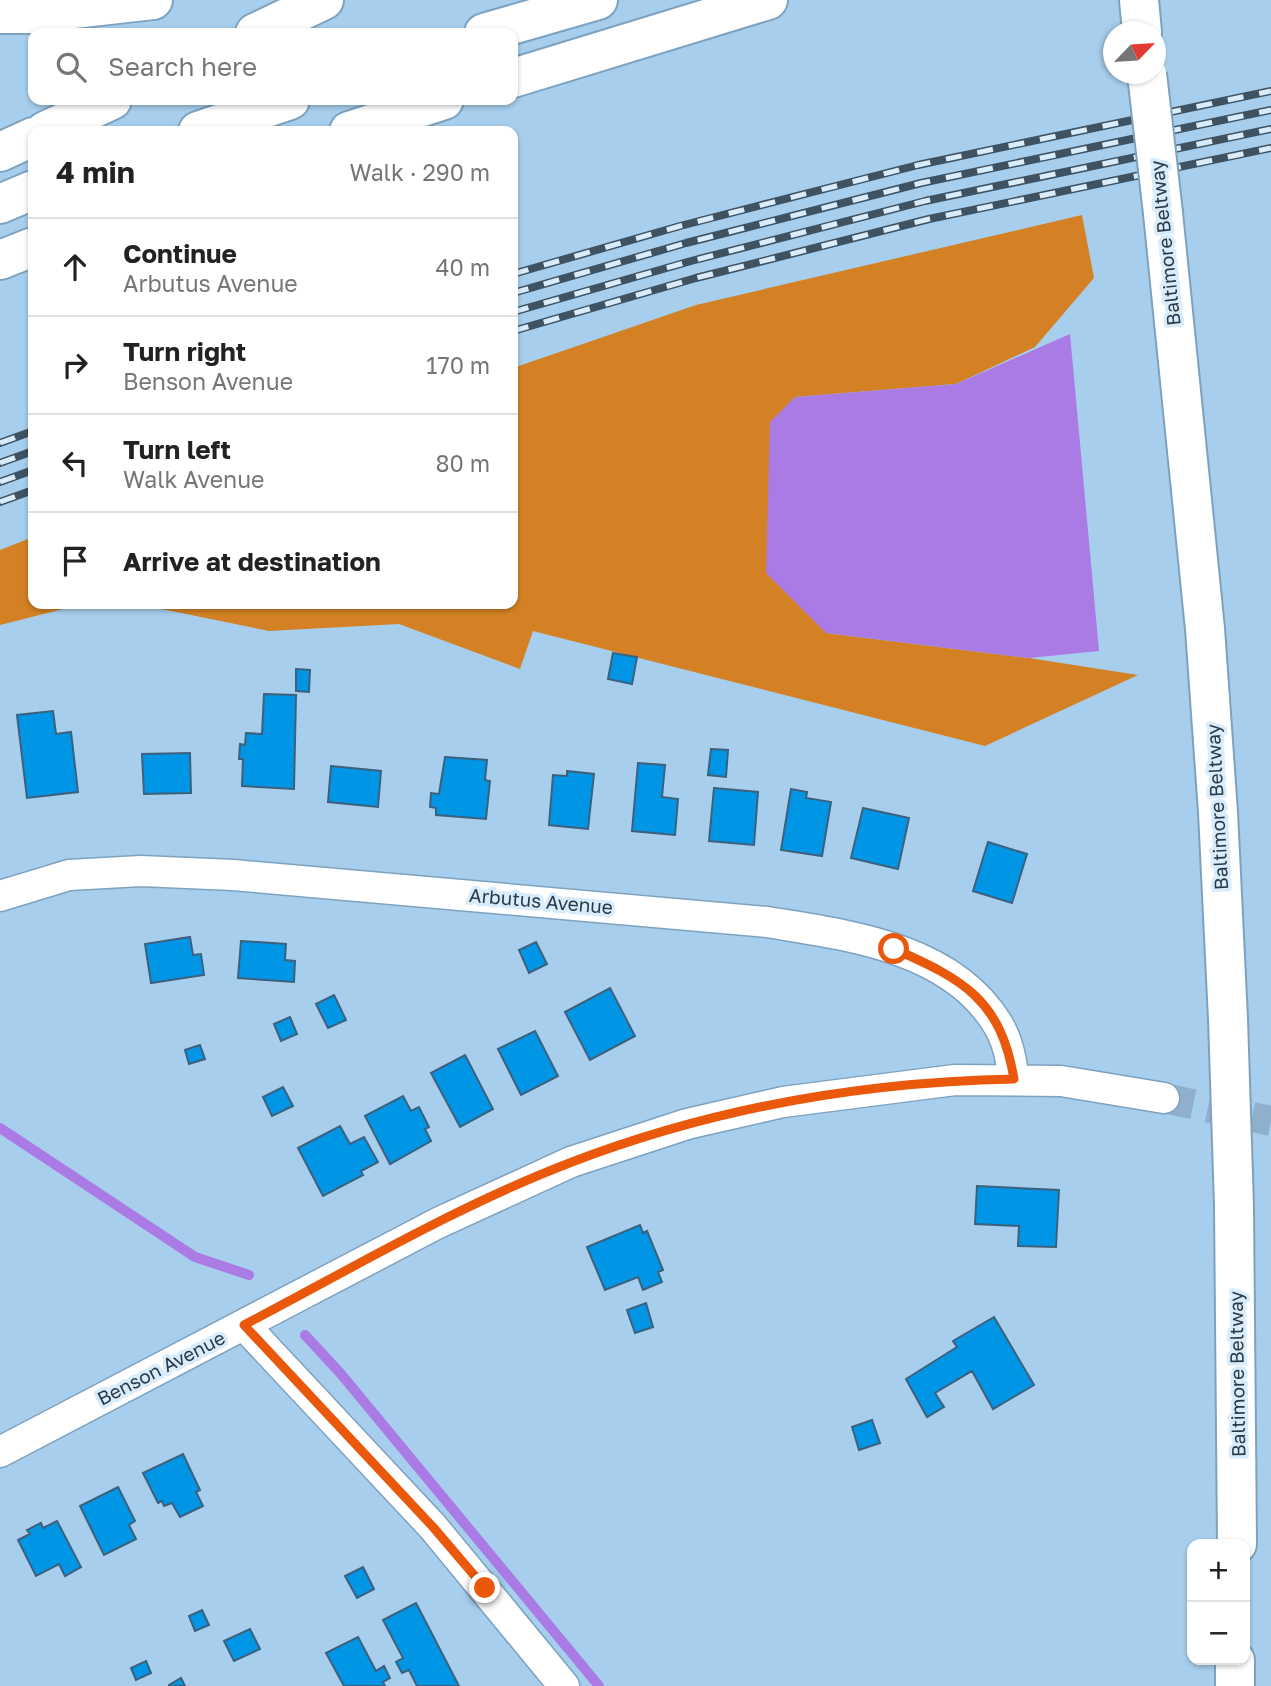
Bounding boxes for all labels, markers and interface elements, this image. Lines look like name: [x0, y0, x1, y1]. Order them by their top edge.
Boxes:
north arrow: [1103, 21, 1166, 84]
search box: [28, 28, 518, 105]
icon: search: [52, 48, 90, 86]
text: Search here: [108, 51, 257, 82]
text: 4 min: [56, 154, 135, 190]
text: Walk · 290 m: [349, 158, 490, 186]
street label: Baltimore Beltway: [1144, 159, 1185, 327]
text: Continue: [123, 238, 237, 269]
icon: ahead: [56, 248, 94, 286]
text: 40 m: [436, 253, 490, 281]
text: Arbutus Avenue: [123, 269, 298, 297]
text: Turn right: [123, 336, 246, 367]
icon: right: [56, 346, 94, 384]
text: 170 m: [426, 351, 490, 379]
text: Benson Avenue: [123, 367, 293, 395]
text: Turn left: [123, 434, 231, 465]
icon: left: [56, 444, 94, 482]
text: 80 m: [436, 449, 490, 477]
text: Walk Avenue: [123, 465, 264, 493]
icon: arrive: [56, 542, 94, 580]
text: Arrive at destination: [123, 546, 381, 577]
street label: Baltimore Beltway: [1201, 723, 1232, 891]
street label: Arbutus Avenue: [468, 883, 614, 918]
route start: [878, 933, 909, 964]
street label: Baltimore Beltway: [1224, 1290, 1249, 1457]
street label: Benson Avenue: [93, 1325, 229, 1410]
map controls: [1187, 1539, 1250, 1665]
button: +: [1187, 1539, 1250, 1602]
route end: [469, 1572, 500, 1603]
button: −: [1187, 1602, 1250, 1665]

